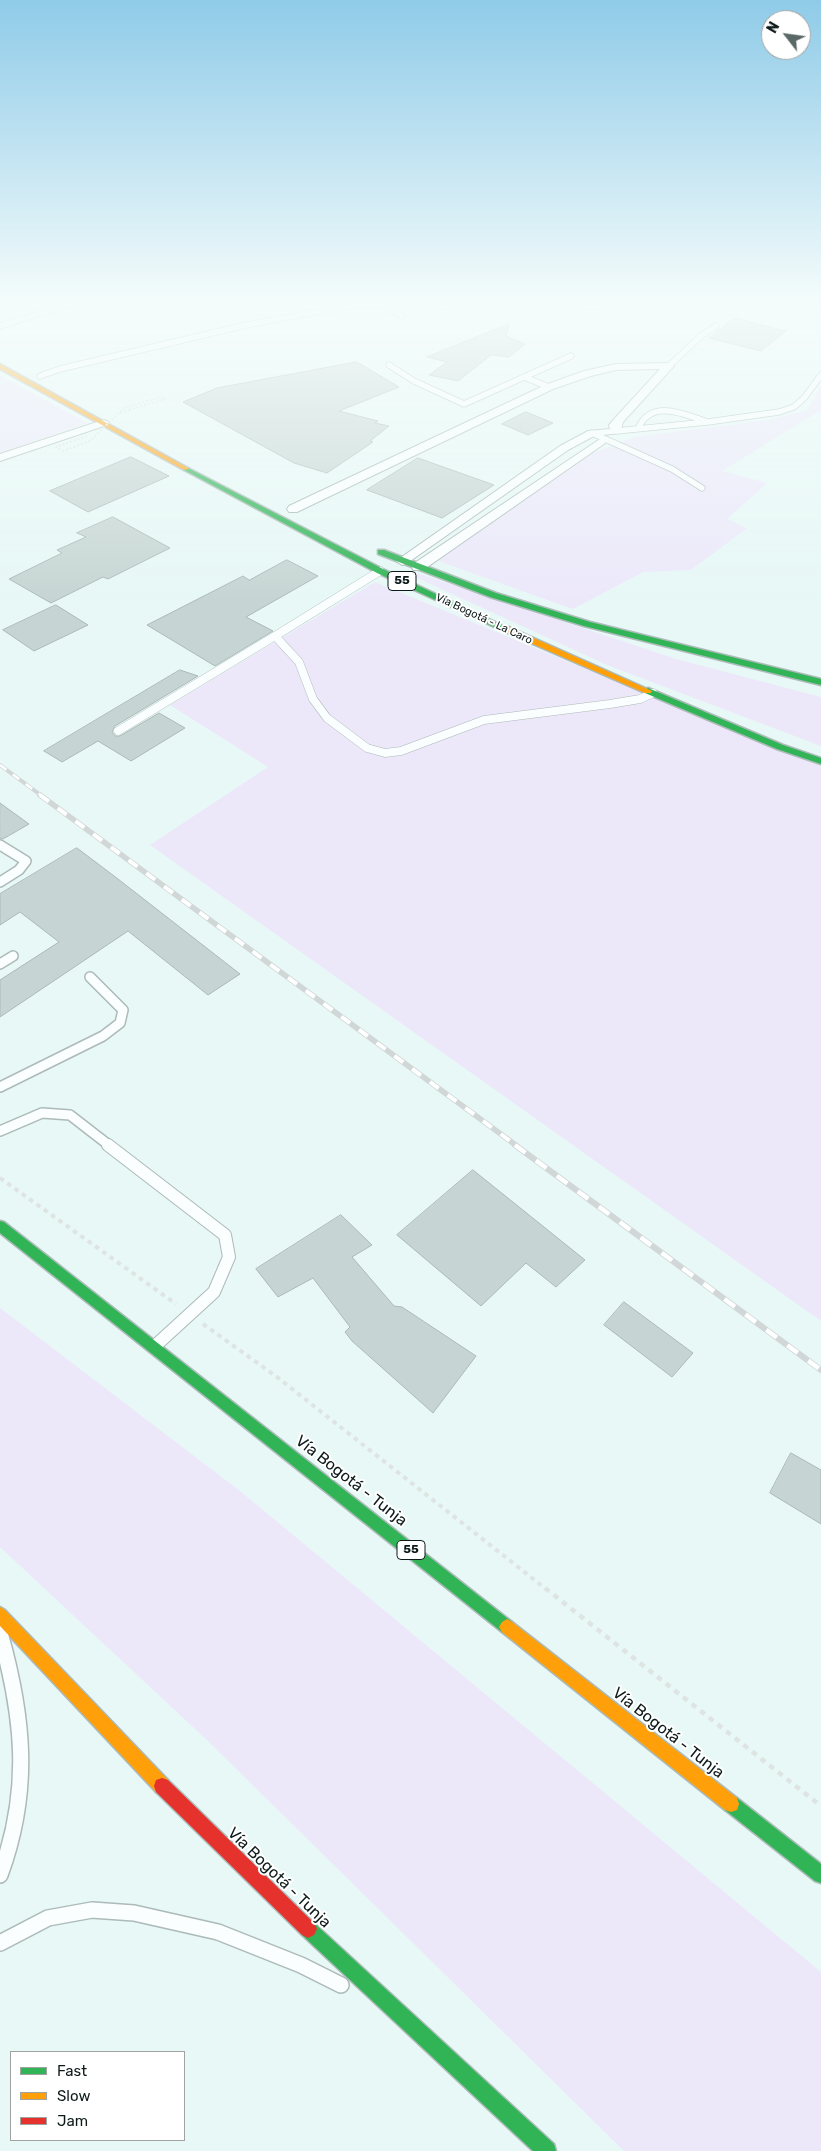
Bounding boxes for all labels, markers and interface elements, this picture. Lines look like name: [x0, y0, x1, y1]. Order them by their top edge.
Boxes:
north arrow: [761, 10, 811, 60]
text: N: [764, 19, 783, 36]
road number: 55: [388, 572, 416, 590]
street label: Vía Bogotá - La Caro: [434, 591, 534, 647]
street label: Vía Bogotá - Tunja: [291, 1431, 411, 1531]
road number: 55: [397, 1540, 425, 1560]
street label: Vía Bogotá - Tunja: [608, 1683, 728, 1783]
street label: Vía Bogotá - Tunja: [223, 1824, 335, 1932]
legend: [10, 2051, 185, 2141]
text: Fast: [57, 2062, 87, 2080]
text: Slow: [57, 2087, 90, 2105]
text: Jam: [57, 2112, 88, 2130]

